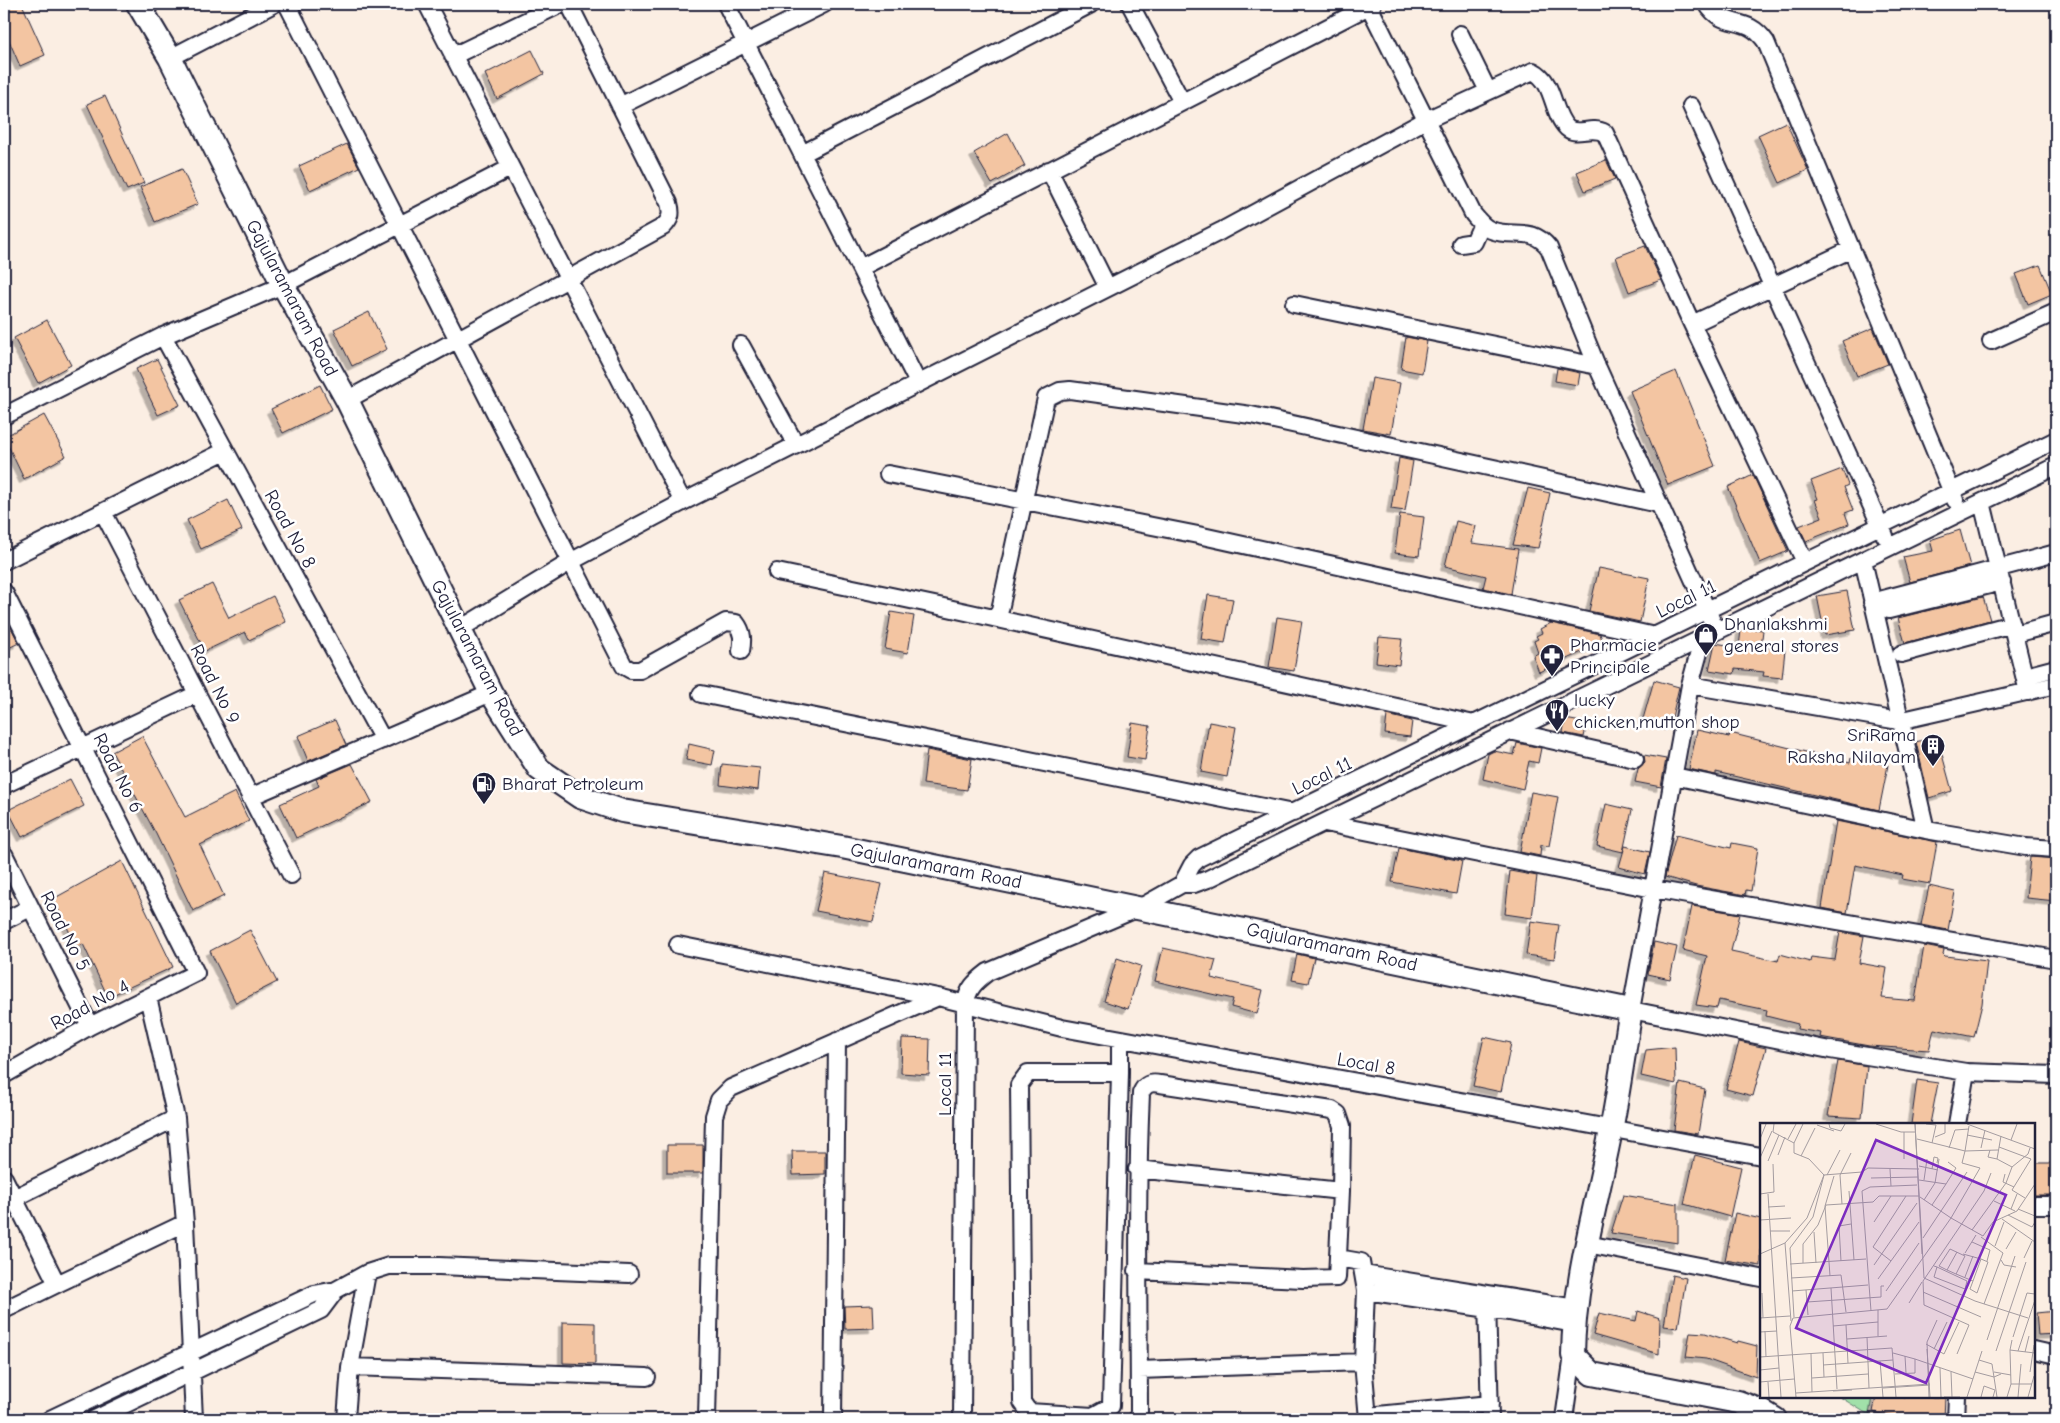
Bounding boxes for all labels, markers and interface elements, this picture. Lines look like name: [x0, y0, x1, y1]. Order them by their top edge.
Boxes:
street label: Gajularamaram Road: [241, 216, 343, 380]
street label: Road No 8: [260, 486, 320, 572]
street label: Local 11: [1653, 575, 1719, 623]
street label: Gajularamaram Road: [426, 576, 528, 740]
place label: Dhanlakshmi general stores: [1724, 613, 1839, 657]
shop icon: Dhanlakshmi general stores: [1693, 622, 1719, 656]
place label: Pharmacie Principale: [1570, 634, 1657, 678]
street label: Road No 9: [186, 641, 244, 727]
pharmacy icon: Pharmacie Principale: [1539, 643, 1565, 677]
place label: lucky chicken,mutton shop: [1574, 689, 1740, 733]
restaurant icon: lucky chicken,mutton shop: [1544, 698, 1570, 732]
place label: SriRama Raksha Nilayam: [1787, 724, 1916, 768]
street label: Road No 6: [89, 729, 147, 817]
building icon: SriRama Raksha Nilayam: [1920, 733, 1946, 767]
street label: Local 11: [1289, 752, 1355, 800]
fuel station icon: Bharat Petroleum: [471, 771, 497, 805]
place label: Bharat Petroleum: [502, 773, 644, 795]
street label: Gajularamaram Road: [848, 839, 1024, 893]
street label: Road No 5: [36, 887, 94, 975]
street label: Gajularamaram Road: [1245, 918, 1419, 976]
street label: Road No 4: [47, 975, 133, 1035]
street label: Local 8: [1335, 1048, 1397, 1080]
street label: Local 11: [934, 1052, 956, 1116]
inset map: [1760, 1123, 2035, 1398]

